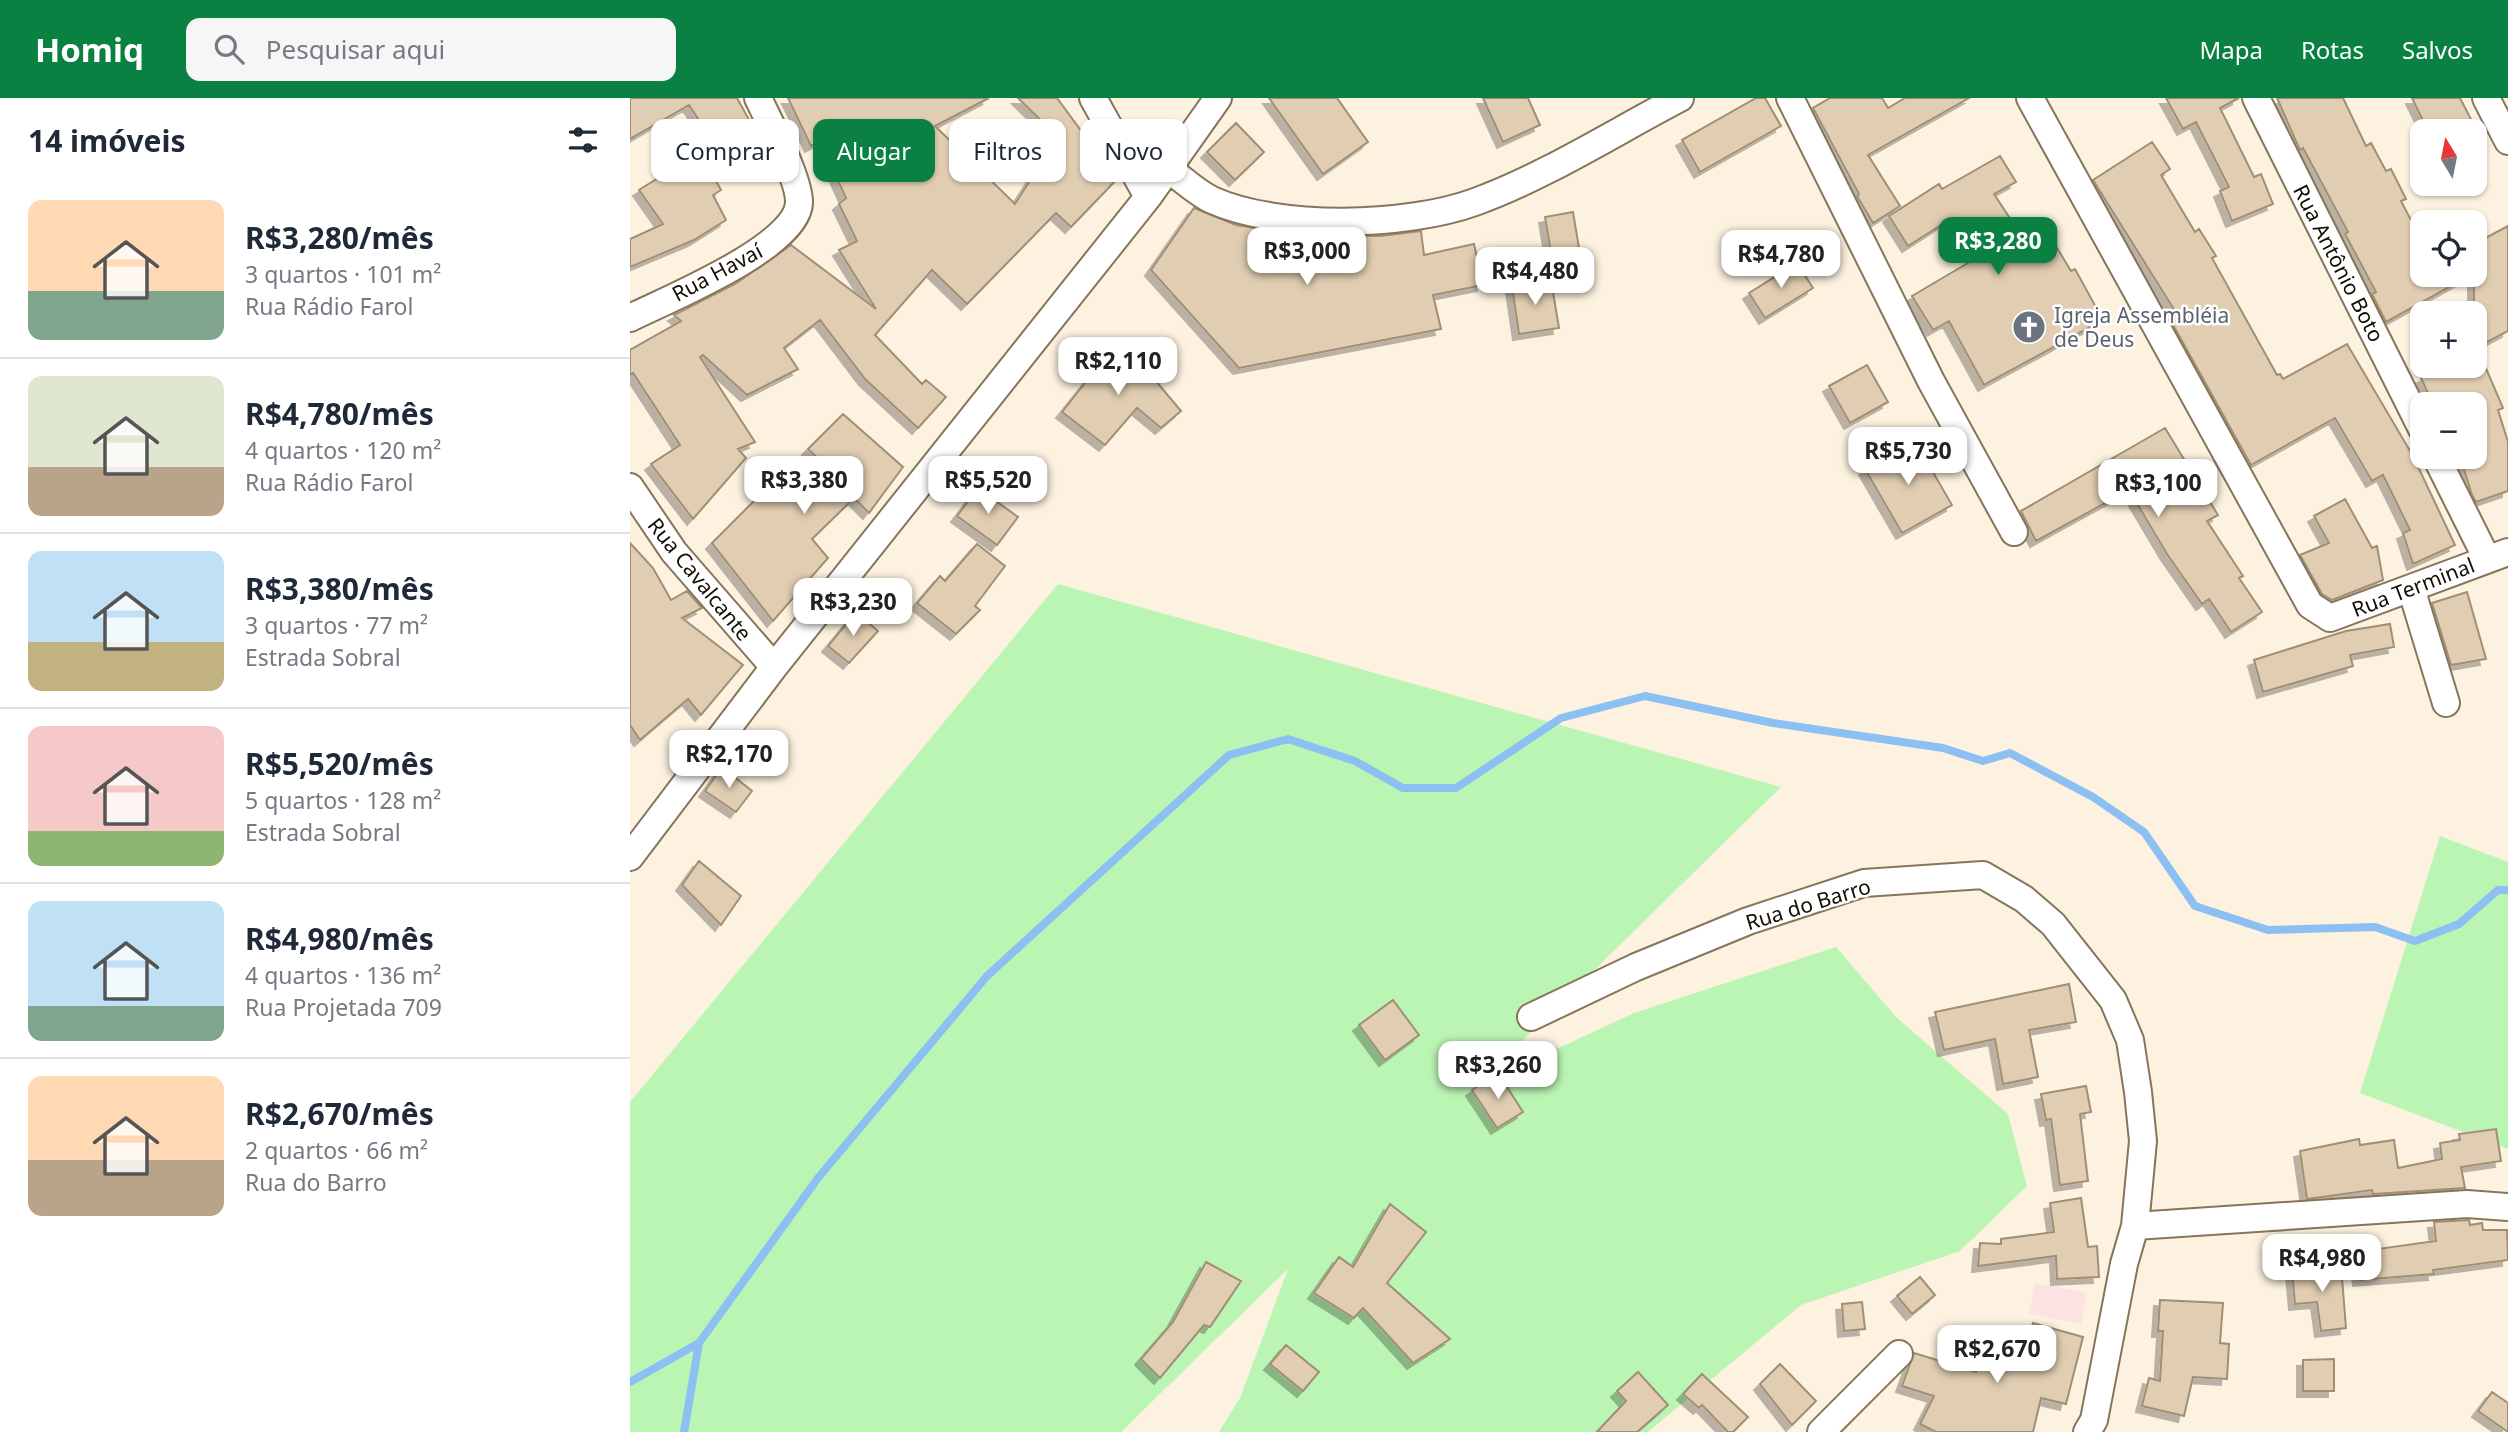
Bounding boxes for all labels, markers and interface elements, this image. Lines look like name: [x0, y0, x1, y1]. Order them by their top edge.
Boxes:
search box: [186, 18, 676, 81]
text: Homiq: [35, 27, 144, 72]
icon: search: [210, 30, 248, 68]
text: Pesquisar aqui: [266, 31, 445, 67]
text: Mapa: [2199, 33, 2263, 66]
text: Rotas: [2301, 33, 2364, 66]
text: Salvos: [2402, 33, 2473, 66]
chip: Comprar: [651, 119, 799, 182]
chip: Alugar: [813, 119, 935, 182]
chip: Filtros: [949, 119, 1066, 182]
chip: Novo: [1080, 119, 1187, 182]
north arrow: [2410, 119, 2487, 196]
map controls: [2410, 119, 2487, 469]
text: 14 imóveis: [28, 120, 186, 161]
icon: filters: [564, 121, 602, 159]
street label: Rua Antônio Boto: [2287, 179, 2391, 347]
button: locate: [2410, 210, 2487, 287]
text: R$3,280/mês: [245, 217, 434, 258]
pin: R$3,280: [1933, 218, 2063, 277]
text: R$3,280: [1954, 224, 2042, 256]
icon: home: [84, 228, 168, 312]
pin: R$3,000: [1242, 228, 1372, 287]
pin: R$4,780: [1716, 230, 1846, 290]
text: R$3,000: [1263, 234, 1351, 266]
street label: Rua Havaí: [667, 236, 768, 307]
text: R$4,780: [1737, 237, 1825, 269]
pin: R$4,480: [1470, 248, 1600, 307]
text: R$4,480: [1491, 254, 1579, 286]
text: 3 quartos · 101 m²: [245, 258, 441, 290]
text: Rua Rádio Farol: [245, 290, 413, 322]
place label: Igreja Assembléia de Deus: [2054, 301, 2229, 353]
button: +: [2410, 301, 2487, 378]
church icon: Igreja Assembléia de Deus: [2010, 308, 2048, 346]
pin: R$2,110: [1053, 338, 1183, 397]
text: R$2,110: [1074, 344, 1162, 376]
button: −: [2410, 392, 2487, 469]
text: R$4,780/mês: [245, 393, 434, 434]
icon: home: [84, 404, 168, 488]
pin: R$5,730: [1843, 428, 1973, 487]
text: 4 quartos · 120 m²: [245, 434, 441, 466]
text: R$5,730: [1864, 434, 1952, 466]
pin: R$3,380: [739, 456, 869, 516]
pin: R$5,520: [923, 456, 1053, 516]
pin: R$3,100: [2093, 460, 2223, 519]
text: R$3,380: [760, 463, 848, 495]
text: R$5,520: [944, 463, 1032, 495]
text: Rua Rádio Farol: [245, 466, 413, 498]
text: R$3,100: [2114, 466, 2202, 498]
street label: Rua Cavalcante: [642, 512, 758, 646]
street label: Rua Terminal: [2348, 551, 2478, 623]
text: R$3,380/mês: [245, 568, 434, 609]
pin: R$3,230: [788, 578, 918, 638]
icon: home: [84, 579, 168, 663]
text: R$3,230: [809, 585, 897, 617]
text: 3 quartos · 77 m²: [245, 609, 428, 641]
text: Estrada Sobral: [245, 641, 401, 673]
pin: R$2,170: [664, 730, 794, 790]
text: R$2,170: [685, 737, 773, 769]
text: R$5,520/mês: [245, 743, 434, 784]
icon: home: [84, 754, 168, 838]
text: 5 quartos · 128 m²: [245, 784, 441, 816]
text: Estrada Sobral: [245, 816, 401, 848]
street label: Rua do Barro: [1742, 872, 1874, 936]
text: R$4,980/mês: [245, 918, 434, 959]
icon: home: [84, 929, 168, 1013]
text: 4 quartos · 136 m²: [245, 959, 441, 991]
text: Rua Projetada 709: [245, 991, 442, 1023]
pin: R$3,260: [1433, 1042, 1563, 1101]
text: R$3,260: [1454, 1048, 1542, 1080]
text: R$2,670/mês: [245, 1093, 434, 1134]
icon: home: [84, 1104, 168, 1188]
text: 2 quartos · 66 m²: [245, 1134, 428, 1166]
text: Rua do Barro: [245, 1166, 387, 1198]
pin: R$4,980: [2257, 1234, 2387, 1294]
text: R$4,980: [2278, 1241, 2366, 1273]
pin: R$2,670: [1932, 1326, 2062, 1385]
text: R$2,670: [1953, 1332, 2041, 1364]

